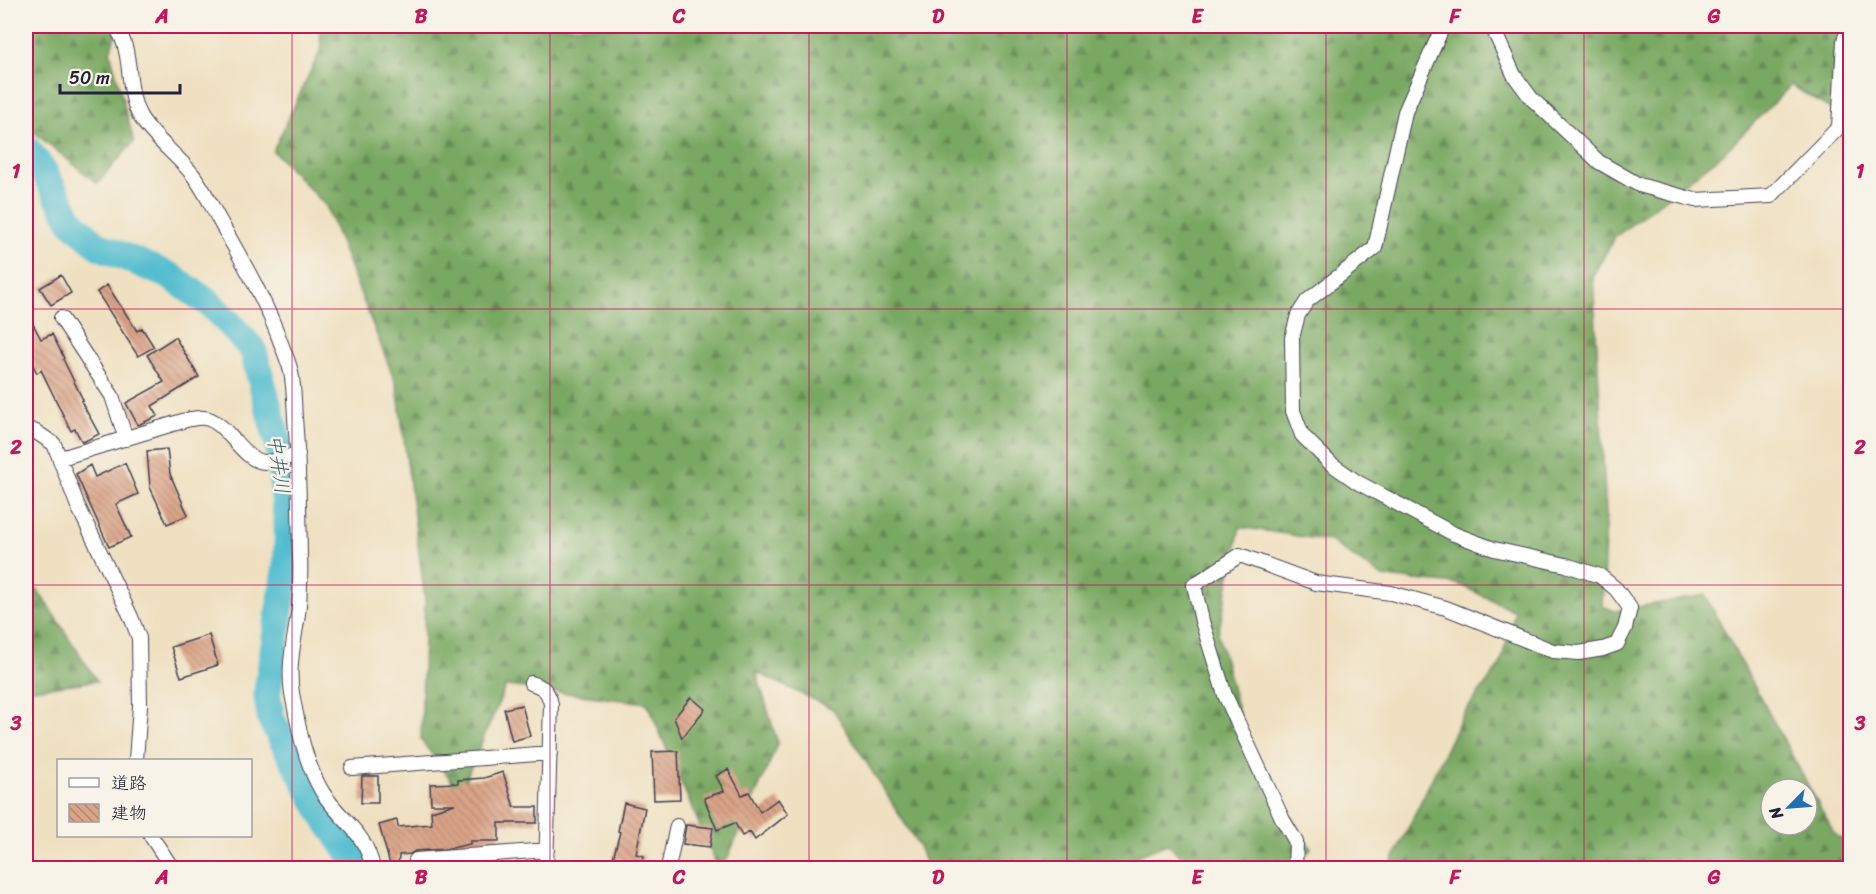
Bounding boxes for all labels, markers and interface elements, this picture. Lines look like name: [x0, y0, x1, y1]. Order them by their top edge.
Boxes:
text: A: [154, 0, 169, 34]
text: B: [415, 0, 428, 34]
text: C: [672, 0, 686, 34]
text: D: [932, 0, 945, 34]
text: E: [1191, 0, 1204, 34]
text: F: [1449, 0, 1462, 34]
text: G: [1707, 0, 1721, 34]
scale bar: [60, 57, 180, 95]
text: 50 m: [69, 62, 110, 94]
text: 1: [12, 154, 21, 189]
text: 1: [1856, 154, 1865, 189]
text: 2: [9, 430, 22, 465]
text: 2: [1853, 430, 1866, 465]
water label: 中井川: [257, 432, 300, 496]
text: 3: [10, 706, 22, 741]
text: 3: [1854, 706, 1866, 741]
legend: [57, 759, 252, 837]
text: 道路: [111, 767, 147, 799]
north arrow: [1759, 777, 1819, 837]
text: 建物: [111, 797, 147, 829]
text: N: [1760, 801, 1792, 825]
text: A: [154, 860, 169, 894]
text: B: [415, 860, 428, 894]
text: C: [672, 860, 686, 894]
text: D: [932, 860, 945, 894]
text: E: [1191, 860, 1204, 894]
text: F: [1449, 860, 1462, 894]
text: G: [1707, 860, 1721, 894]

